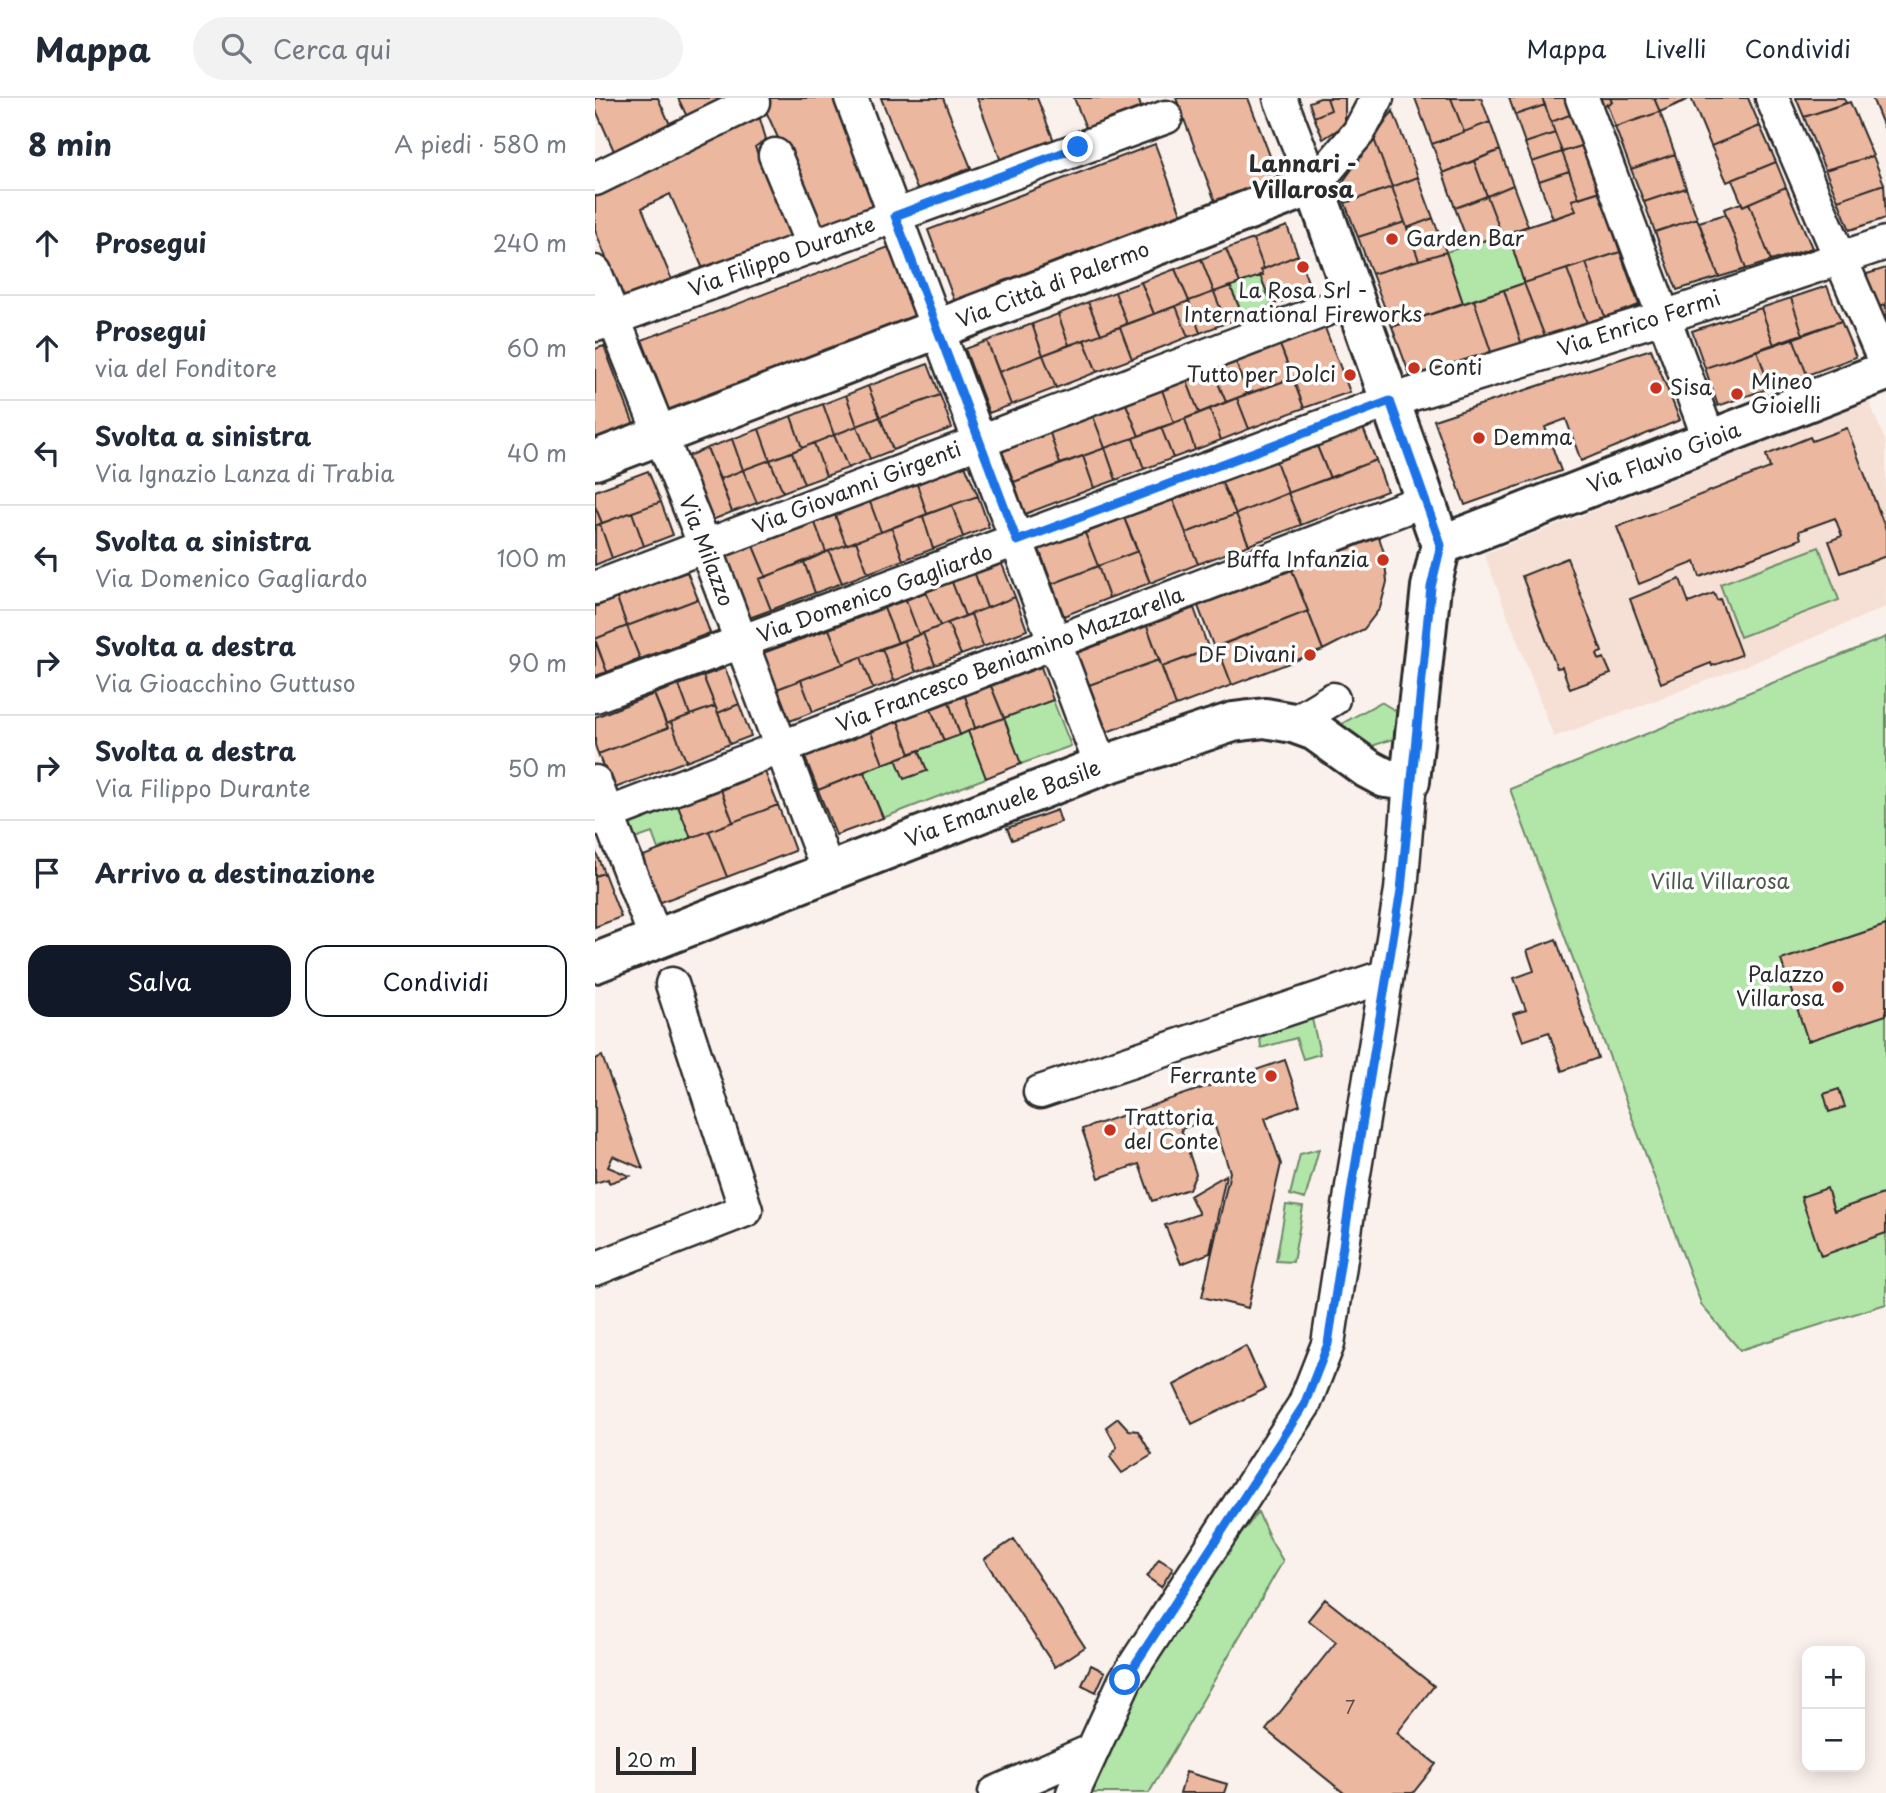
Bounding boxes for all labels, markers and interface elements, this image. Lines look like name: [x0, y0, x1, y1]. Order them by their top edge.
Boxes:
search box: [193, 17, 683, 80]
text: Mappa: [35, 23, 151, 73]
icon: search: [217, 29, 255, 67]
text: Cerca qui: [273, 29, 392, 68]
text: Mappa: [1527, 30, 1606, 66]
text: Livelli: [1644, 30, 1707, 66]
text: Condividi: [1745, 30, 1851, 66]
text: 8 min: [28, 121, 112, 166]
text: A piedi · 580 m: [394, 126, 567, 161]
route end: [1062, 131, 1093, 162]
district label: Lannari - Villarosa: [1249, 145, 1357, 206]
street label: Via Filippo Durante: [683, 206, 879, 304]
place label: Garden Bar: [1406, 221, 1525, 253]
text: Prosegui: [95, 223, 207, 262]
icon: ahead: [28, 224, 66, 262]
text: 240 m: [493, 225, 567, 260]
marker: Garden Bar: [1384, 231, 1400, 247]
street label: Via Città di Palermo: [951, 232, 1153, 335]
marker: La Rosa Srl - International Fireworks: [1295, 259, 1311, 275]
place label: La Rosa Srl - International Fireworks: [1184, 273, 1422, 329]
street label: Via Enrico Fermi: [1553, 281, 1724, 363]
text: Prosegui: [95, 311, 207, 350]
icon: ahead: [28, 329, 66, 367]
text: 60 m: [507, 330, 567, 365]
text: via del Fonditore: [95, 350, 277, 385]
place label: Conti: [1428, 350, 1483, 382]
place label: Tutto per Dolci: [1187, 357, 1336, 389]
marker: Conti: [1406, 360, 1422, 376]
place label: Mineo Gioielli: [1751, 364, 1821, 420]
marker: Tutto per Dolci: [1342, 367, 1358, 383]
place label: Sisa: [1670, 370, 1713, 402]
marker: Sisa: [1648, 380, 1664, 396]
marker: Mineo Gioielli: [1729, 386, 1745, 402]
street label: Via Flavio Gioia: [1582, 412, 1745, 500]
text: Svolta a sinistra: [95, 416, 311, 455]
place label: Demma: [1493, 420, 1572, 452]
marker: Demma: [1471, 430, 1487, 446]
street label: Via Giovanni Girgenti: [747, 432, 965, 541]
icon: left: [28, 434, 66, 472]
text: 40 m: [507, 435, 567, 470]
text: Via Ignazio Lanza di Trabia: [95, 455, 394, 490]
street label: Via Milazzo: [672, 490, 744, 610]
text: Svolta a sinistra: [95, 521, 311, 560]
street label: Via Domenico Gagliardo: [752, 535, 997, 650]
icon: left: [28, 539, 66, 577]
text: 100 m: [497, 540, 567, 575]
place label: Buffa Infanzia: [1226, 542, 1369, 574]
marker: Buffa Infanzia: [1375, 552, 1391, 568]
text: Via Domenico Gagliardo: [95, 560, 368, 595]
street label: Via Francesco Beniamino Mazzarella: [831, 577, 1188, 739]
text: Svolta a destra: [95, 626, 296, 665]
place label: DF Divani: [1198, 637, 1296, 669]
icon: right: [28, 644, 66, 682]
text: 90 m: [508, 645, 567, 680]
marker: DF Divani: [1302, 647, 1318, 663]
text: Via Gioacchino Guttuso: [95, 665, 356, 700]
text: Svolta a destra: [95, 731, 296, 770]
icon: right: [28, 749, 66, 787]
text: 50 m: [507, 750, 567, 785]
street label: Via Emanuele Basile: [900, 750, 1105, 854]
text: Via Filippo Durante: [95, 770, 310, 805]
text: Arrivo a destinazione: [95, 853, 375, 892]
icon: arrive: [28, 854, 66, 892]
park label: Villa Villarosa: [1650, 864, 1790, 896]
button: Salva: [28, 945, 291, 1017]
button: Condividi: [305, 945, 567, 1017]
place label: Palazzo Villarosa: [1736, 957, 1824, 1013]
marker: Palazzo Villarosa: [1830, 979, 1846, 995]
place label: Ferrante: [1169, 1058, 1257, 1090]
marker: Ferrante: [1263, 1068, 1279, 1084]
place label: Trattoria del Conte: [1124, 1100, 1219, 1156]
marker: Trattoria del Conte: [1102, 1122, 1118, 1138]
map controls: [1802, 1646, 1865, 1772]
button: +: [1802, 1646, 1865, 1709]
route start: [1109, 1664, 1140, 1695]
house number: 7: [1345, 1693, 1355, 1720]
button: −: [1802, 1709, 1865, 1772]
scale bar: [616, 1744, 697, 1776]
text: 20 m: [627, 1745, 676, 1773]

